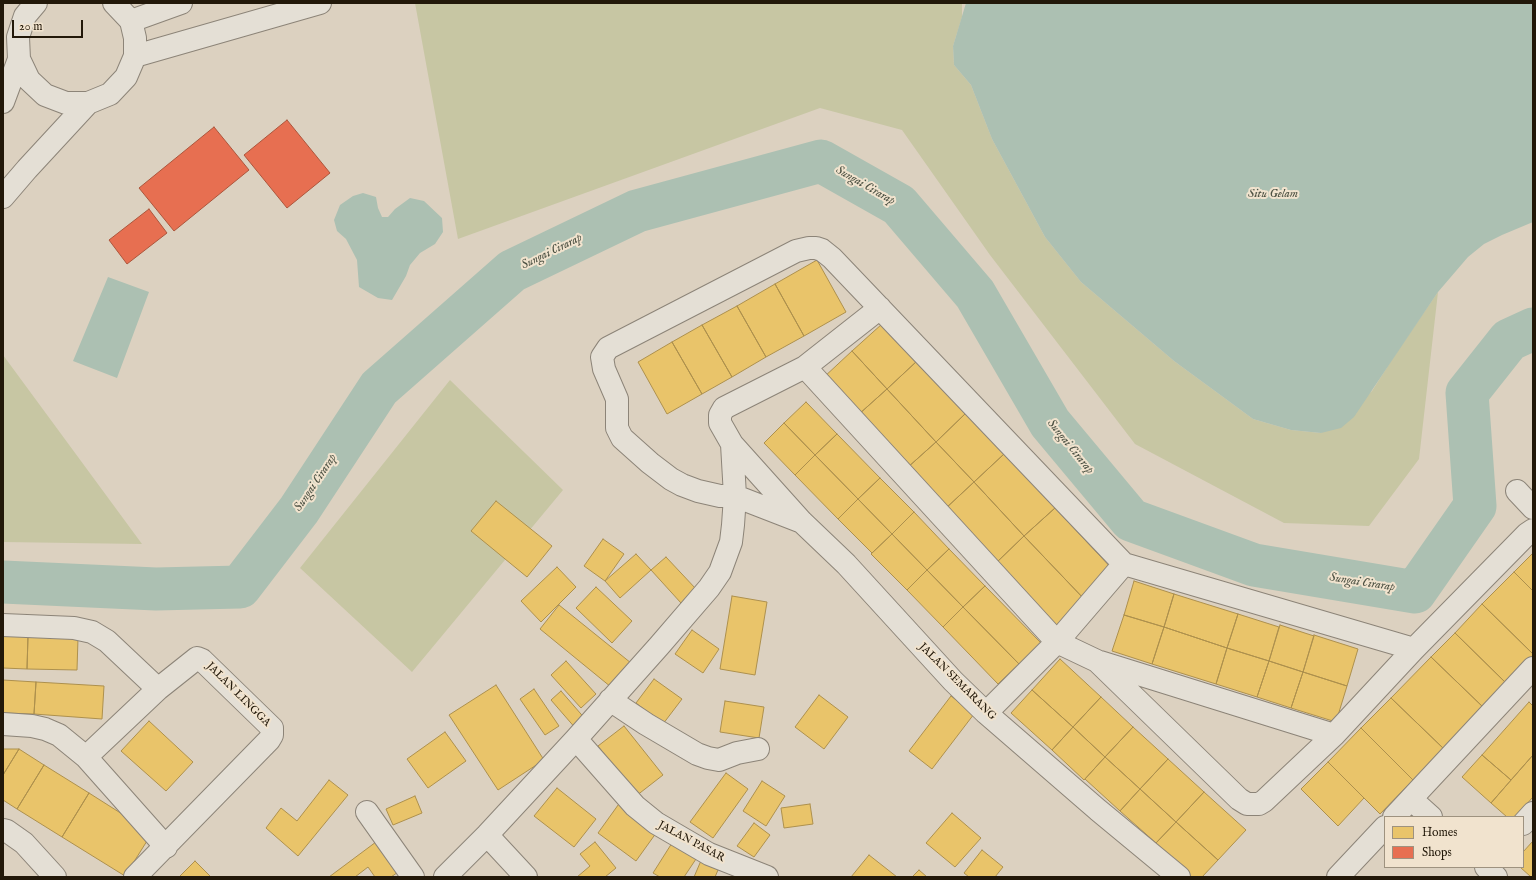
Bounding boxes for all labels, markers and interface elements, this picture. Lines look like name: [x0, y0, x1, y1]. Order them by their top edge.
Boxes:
scale bar: [14, 12, 85, 38]
text: 20 m: [19, 19, 42, 34]
water label: Sungai Cirarap: [833, 163, 897, 209]
water label: Situ Gelam: [1248, 188, 1298, 202]
water label: Sungai Cirarap: [519, 231, 585, 273]
water label: Sungai Cirarap: [1044, 417, 1096, 477]
water label: Sungai Cirarap: [292, 452, 340, 514]
water label: Sungai Cirarap: [1328, 571, 1396, 595]
street label: JALAN SEMARANG: [916, 641, 998, 723]
street label: JALAN LINGGA: [203, 660, 273, 730]
legend: [1384, 816, 1524, 868]
street label: JALAN PASAR: [655, 819, 727, 865]
text: Homes: [1422, 825, 1458, 840]
text: Shops: [1422, 845, 1452, 860]

